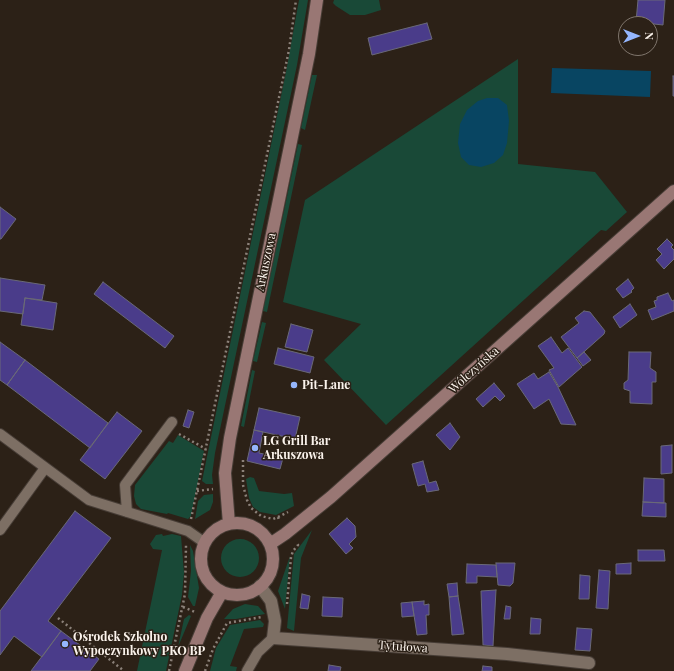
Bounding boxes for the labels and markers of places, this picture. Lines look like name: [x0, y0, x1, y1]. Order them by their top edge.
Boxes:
place label: Pit-Lane: [302, 378, 350, 392]
marker: Pit-Lane: [289, 380, 299, 390]
place label: LG Grill Bar Arkuszowa: [263, 434, 330, 462]
marker: LG Grill Bar Arkuszowa: [250, 443, 260, 453]
place label: Ośrodek Szkolno Wypoczynkowy PKO BP: [73, 630, 205, 658]
marker: Ośrodek Szkolno Wypoczynkowy PKO BP: [60, 639, 70, 649]

